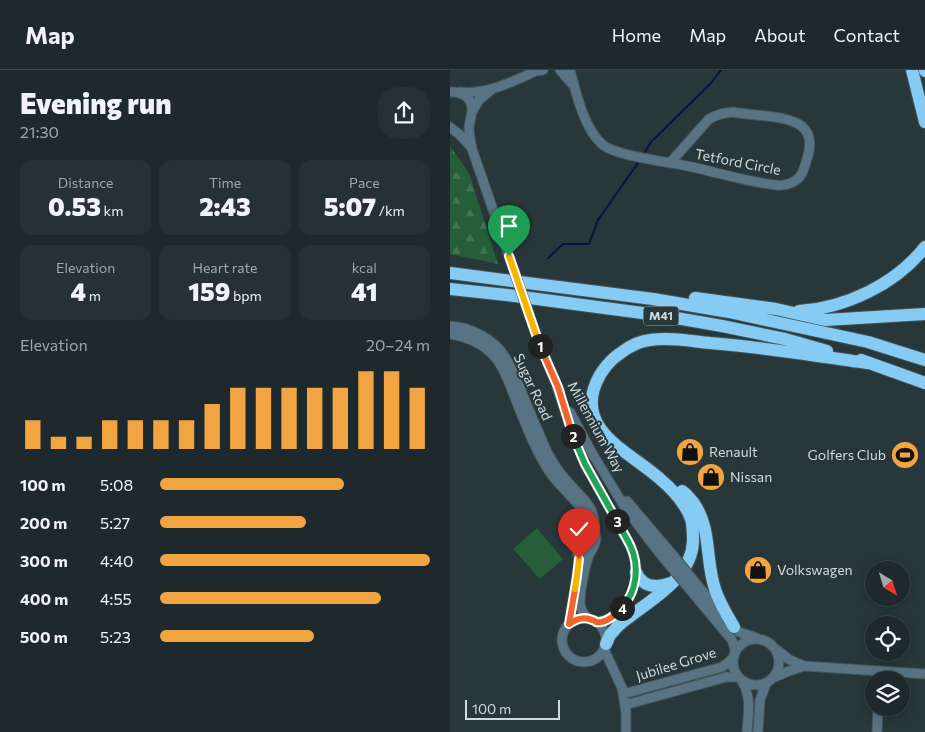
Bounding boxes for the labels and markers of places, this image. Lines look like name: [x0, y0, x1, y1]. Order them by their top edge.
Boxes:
pin: [488, 205, 530, 256]
pin: 1: [528, 334, 552, 358]
pin: 2: [560, 424, 586, 448]
shop icon: Renault: [675, 437, 705, 467]
sports icon: Golfers Club: [890, 440, 920, 470]
place label: Renault: [709, 443, 758, 460]
place label: Golfers Club: [808, 446, 886, 463]
shop icon: Nissan: [696, 462, 726, 492]
place label: Nissan: [730, 468, 772, 485]
pin: [558, 508, 600, 559]
pin: 3: [604, 508, 630, 534]
shop icon: Volkswagen: [743, 555, 773, 585]
place label: Volkswagen: [777, 561, 853, 578]
pin: 4: [610, 596, 634, 620]

